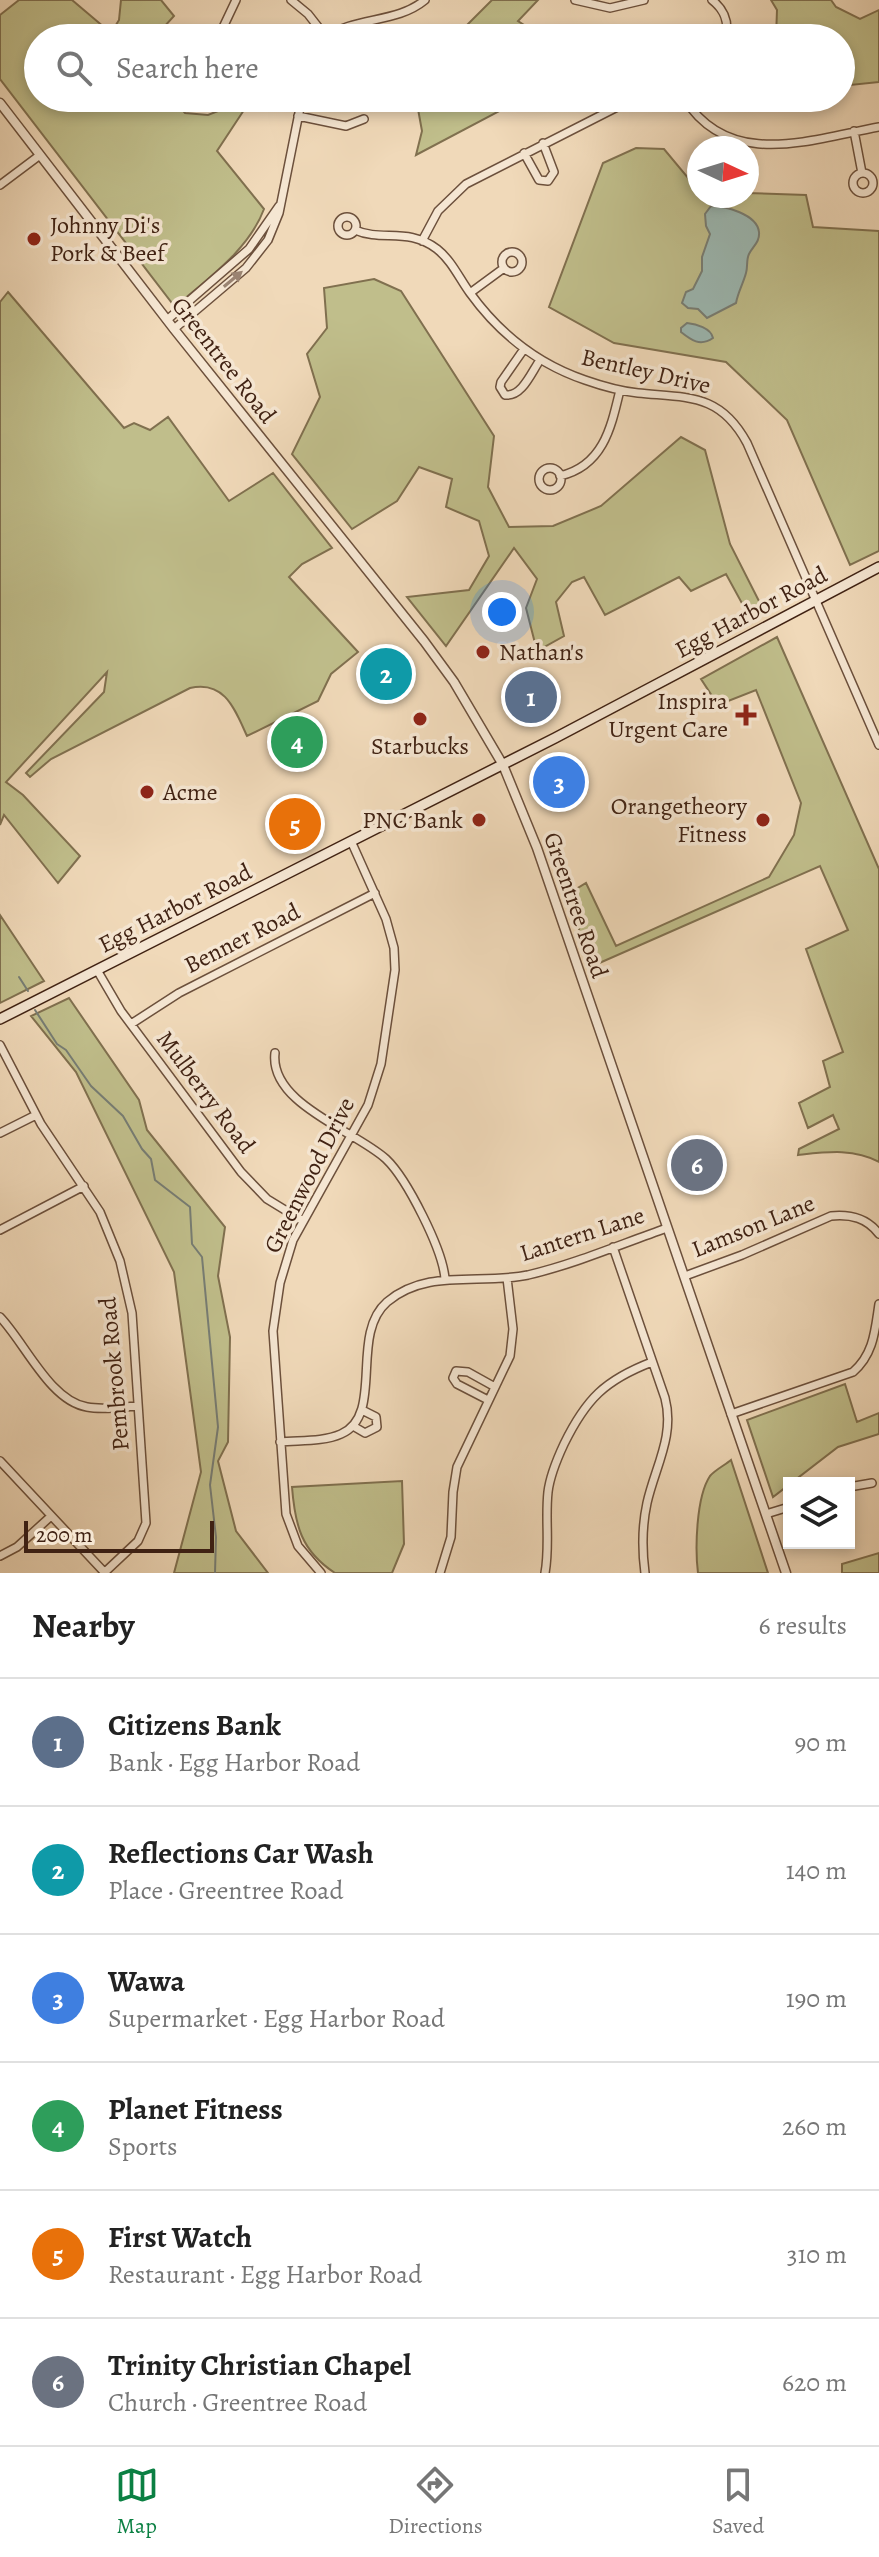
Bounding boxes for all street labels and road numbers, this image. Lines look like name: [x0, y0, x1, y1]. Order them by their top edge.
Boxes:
street label: Greentree Road: [165, 290, 284, 430]
street label: Bentley Drive: [578, 341, 714, 401]
street label: Egg Harbor Road: [669, 558, 833, 666]
street label: Greentree Road: [536, 828, 616, 982]
street label: Egg Harbor Road: [93, 856, 257, 960]
street label: Benner Road: [179, 895, 305, 981]
street label: Mulberry Road: [149, 1024, 263, 1160]
street label: Greenwood Drive: [256, 1092, 362, 1258]
street label: Lamson Lane: [687, 1187, 819, 1265]
street label: Lantern Lane: [515, 1199, 649, 1269]
street label: Pembrook Road: [91, 1296, 137, 1452]

